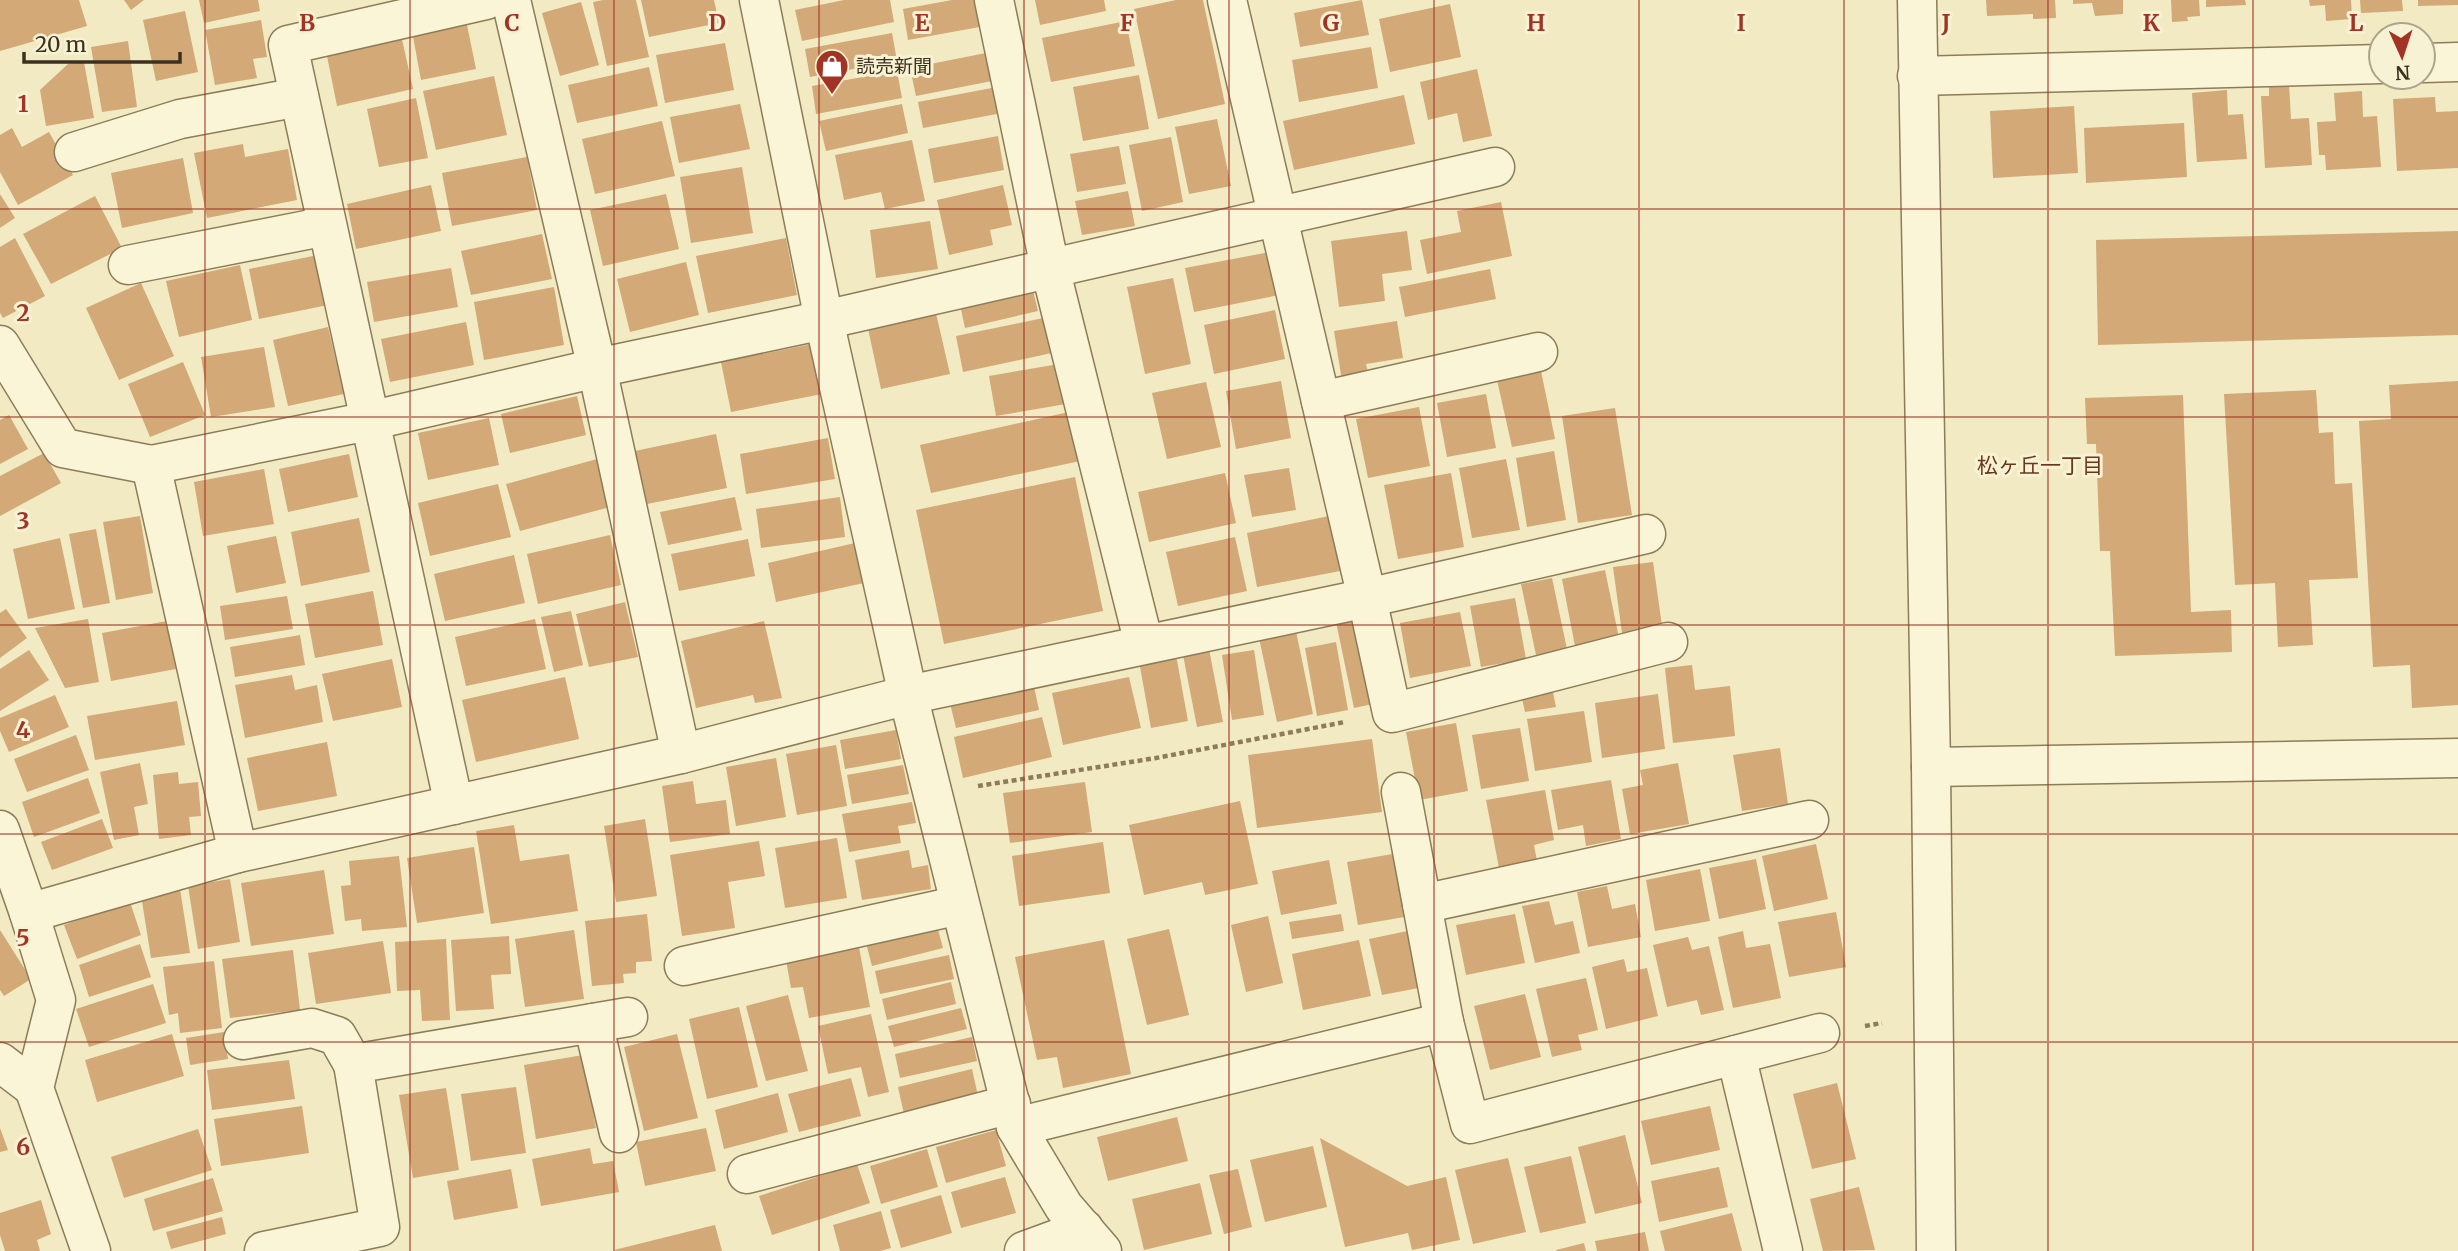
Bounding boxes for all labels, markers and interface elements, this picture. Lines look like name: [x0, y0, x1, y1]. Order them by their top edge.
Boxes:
text: B: [299, 8, 315, 37]
text: C: [504, 8, 520, 37]
text: D: [708, 8, 726, 37]
text: E: [914, 8, 930, 37]
text: F: [1120, 8, 1134, 37]
text: G: [1323, 8, 1340, 37]
text: H: [1527, 8, 1546, 37]
text: I: [1736, 8, 1746, 37]
text: J: [1940, 8, 1951, 37]
text: K: [2142, 8, 2160, 37]
text: L: [2349, 8, 2364, 37]
scale bar: [24, 21, 180, 65]
north arrow: [2367, 21, 2437, 91]
text: 20 m: [35, 31, 87, 58]
shop icon: 読売新聞: [813, 47, 851, 96]
place label: 読売新聞: [856, 54, 932, 78]
text: N: [2395, 61, 2411, 85]
text: 1: [18, 89, 29, 118]
text: 2: [16, 298, 30, 327]
district label: 松ヶ丘一丁目: [1977, 452, 2103, 479]
text: 3: [16, 506, 30, 535]
text: 4: [16, 715, 31, 744]
text: 5: [16, 923, 30, 952]
text: 6: [16, 1132, 30, 1161]

